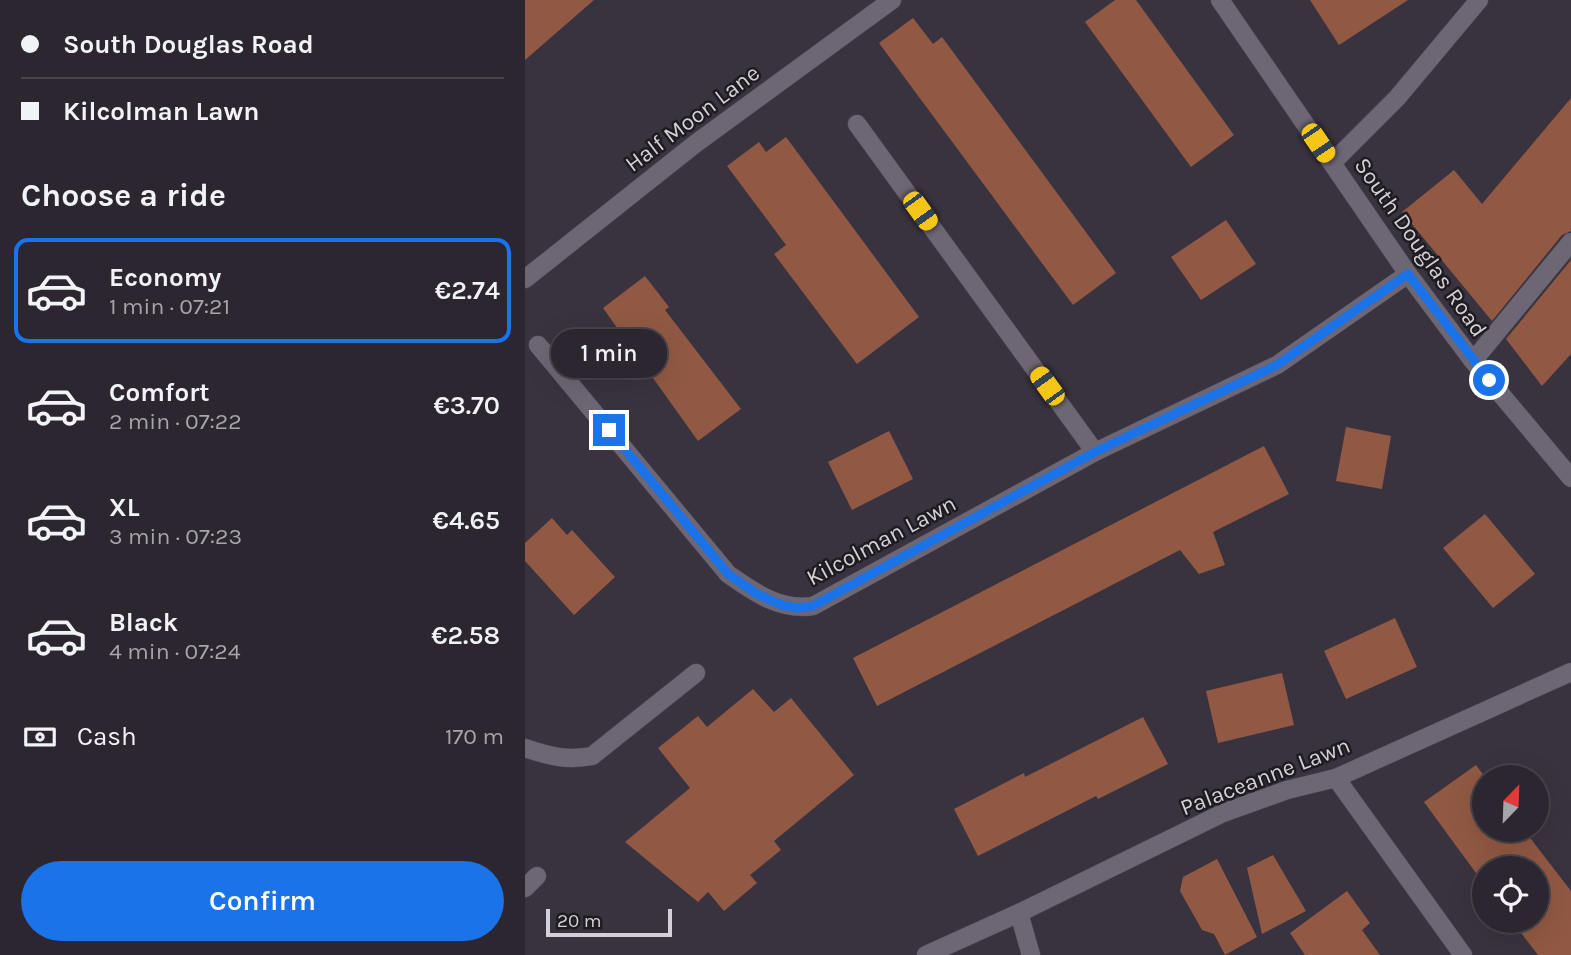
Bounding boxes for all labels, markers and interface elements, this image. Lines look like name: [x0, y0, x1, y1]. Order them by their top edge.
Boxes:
text: South Douglas Road: [63, 29, 314, 60]
street label: Half Moon Lane: [620, 59, 765, 178]
text: Kilcolman Lawn: [63, 96, 259, 127]
car: [1298, 120, 1339, 166]
street label: South Douglas Road: [1349, 152, 1493, 342]
text: Choose a ride: [21, 177, 226, 214]
car: [900, 188, 941, 234]
icon: car: [25, 259, 88, 322]
text: Economy: [109, 262, 221, 293]
text: €2.74: [435, 275, 500, 306]
text: 1 min · 07:21: [109, 293, 230, 320]
callout: 1 min: [551, 328, 667, 378]
text: 1 min: [580, 340, 638, 367]
car: [1027, 363, 1068, 409]
route start: [1473, 364, 1505, 396]
icon: car: [25, 374, 88, 437]
text: Comfort: [109, 377, 210, 408]
text: €3.70: [433, 390, 500, 421]
text: 2 min · 07:22: [109, 408, 241, 435]
route end: [593, 414, 625, 446]
icon: car: [25, 489, 88, 552]
street label: Kilcolman Lawn: [802, 490, 961, 591]
text: XL: [109, 492, 140, 523]
text: €4.65: [433, 505, 500, 536]
text: 3 min · 07:23: [109, 523, 242, 550]
icon: car: [25, 604, 88, 667]
text: Black: [109, 607, 178, 638]
text: €2.58: [431, 620, 500, 651]
text: 4 min · 07:24: [109, 638, 241, 665]
icon: cash: [21, 718, 59, 756]
text: Cash: [77, 721, 137, 752]
text: 170 m: [445, 723, 504, 750]
street label: Palaceanne Lawn: [1176, 732, 1354, 821]
north arrow: [1472, 765, 1549, 842]
map controls: [1472, 765, 1549, 933]
button: locate: [1472, 856, 1549, 933]
button: Confirm: [21, 861, 504, 941]
scale bar: [546, 906, 672, 938]
text: 20 m: [557, 910, 602, 932]

